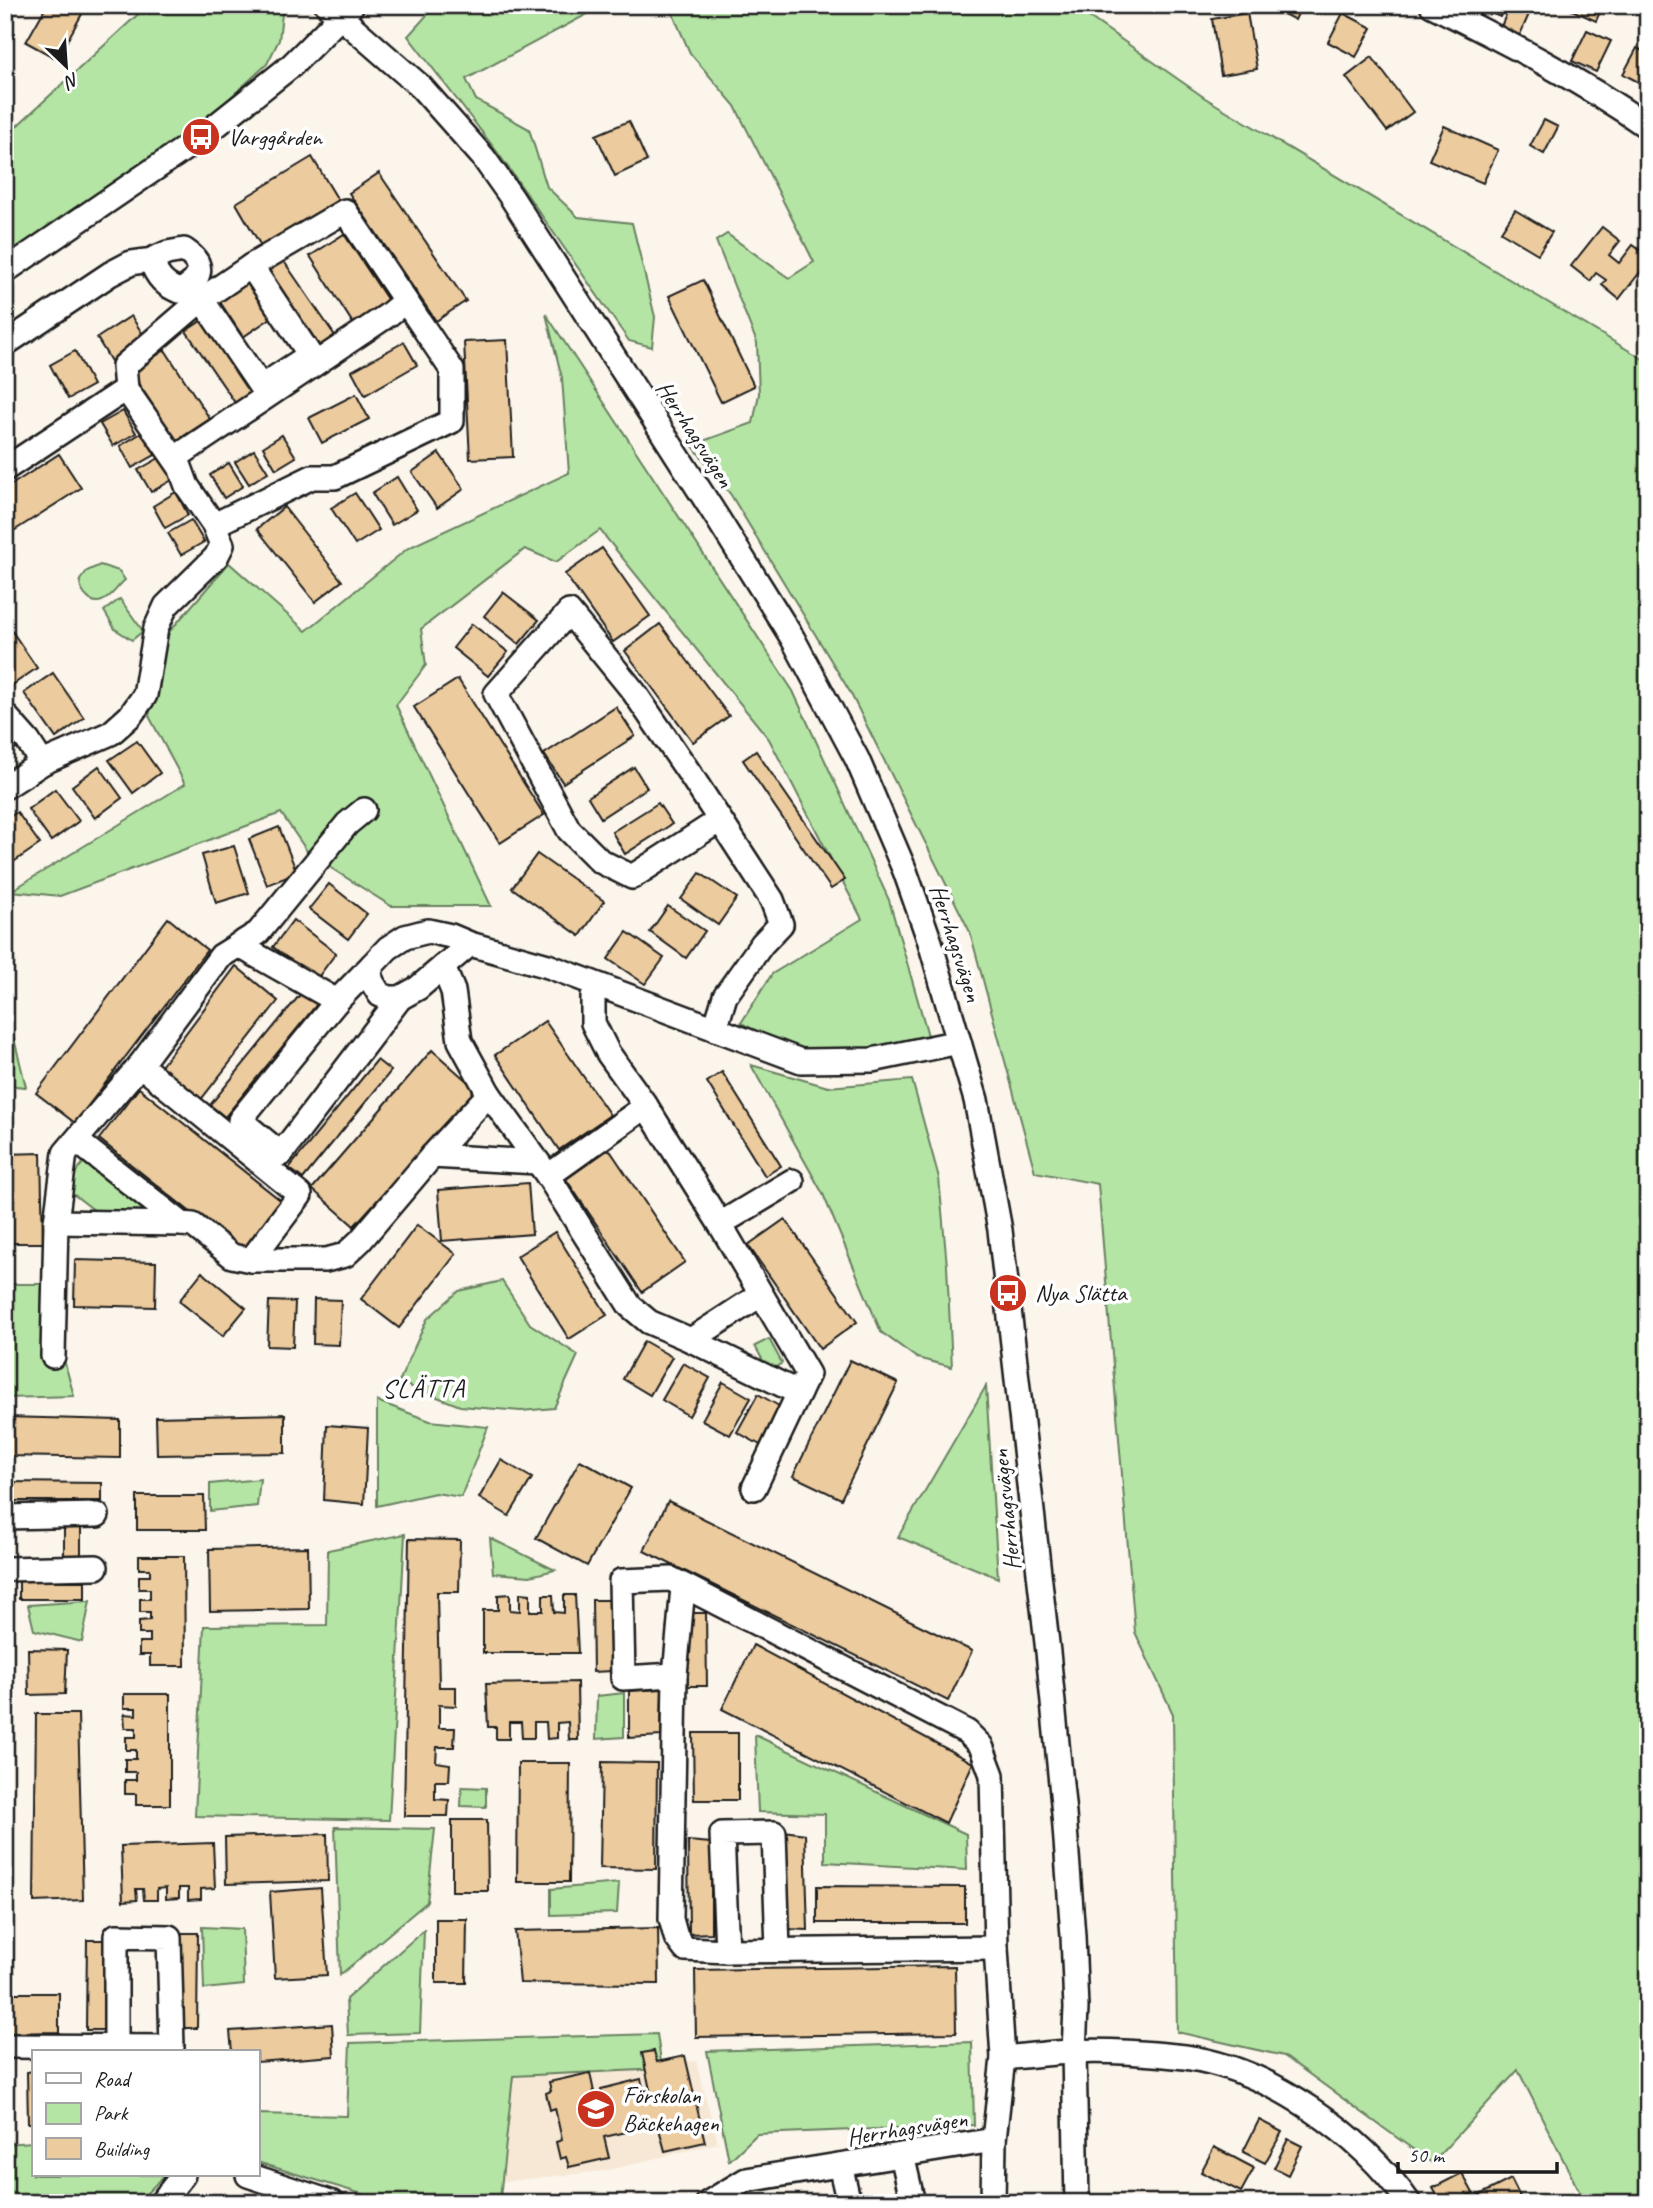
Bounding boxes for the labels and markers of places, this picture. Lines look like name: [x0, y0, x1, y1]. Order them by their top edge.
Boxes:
bus stop icon: Varggården: [180, 116, 222, 158]
place label: Varggården: [228, 122, 323, 152]
bus stop icon: Nya Slätta: [987, 1272, 1029, 1314]
place label: Nya Slätta: [1035, 1278, 1128, 1308]
place label: Förskolan Bäckehagen: [623, 2080, 719, 2138]
school or university icon: Förskolan Bäckehagen: [575, 2088, 617, 2130]

